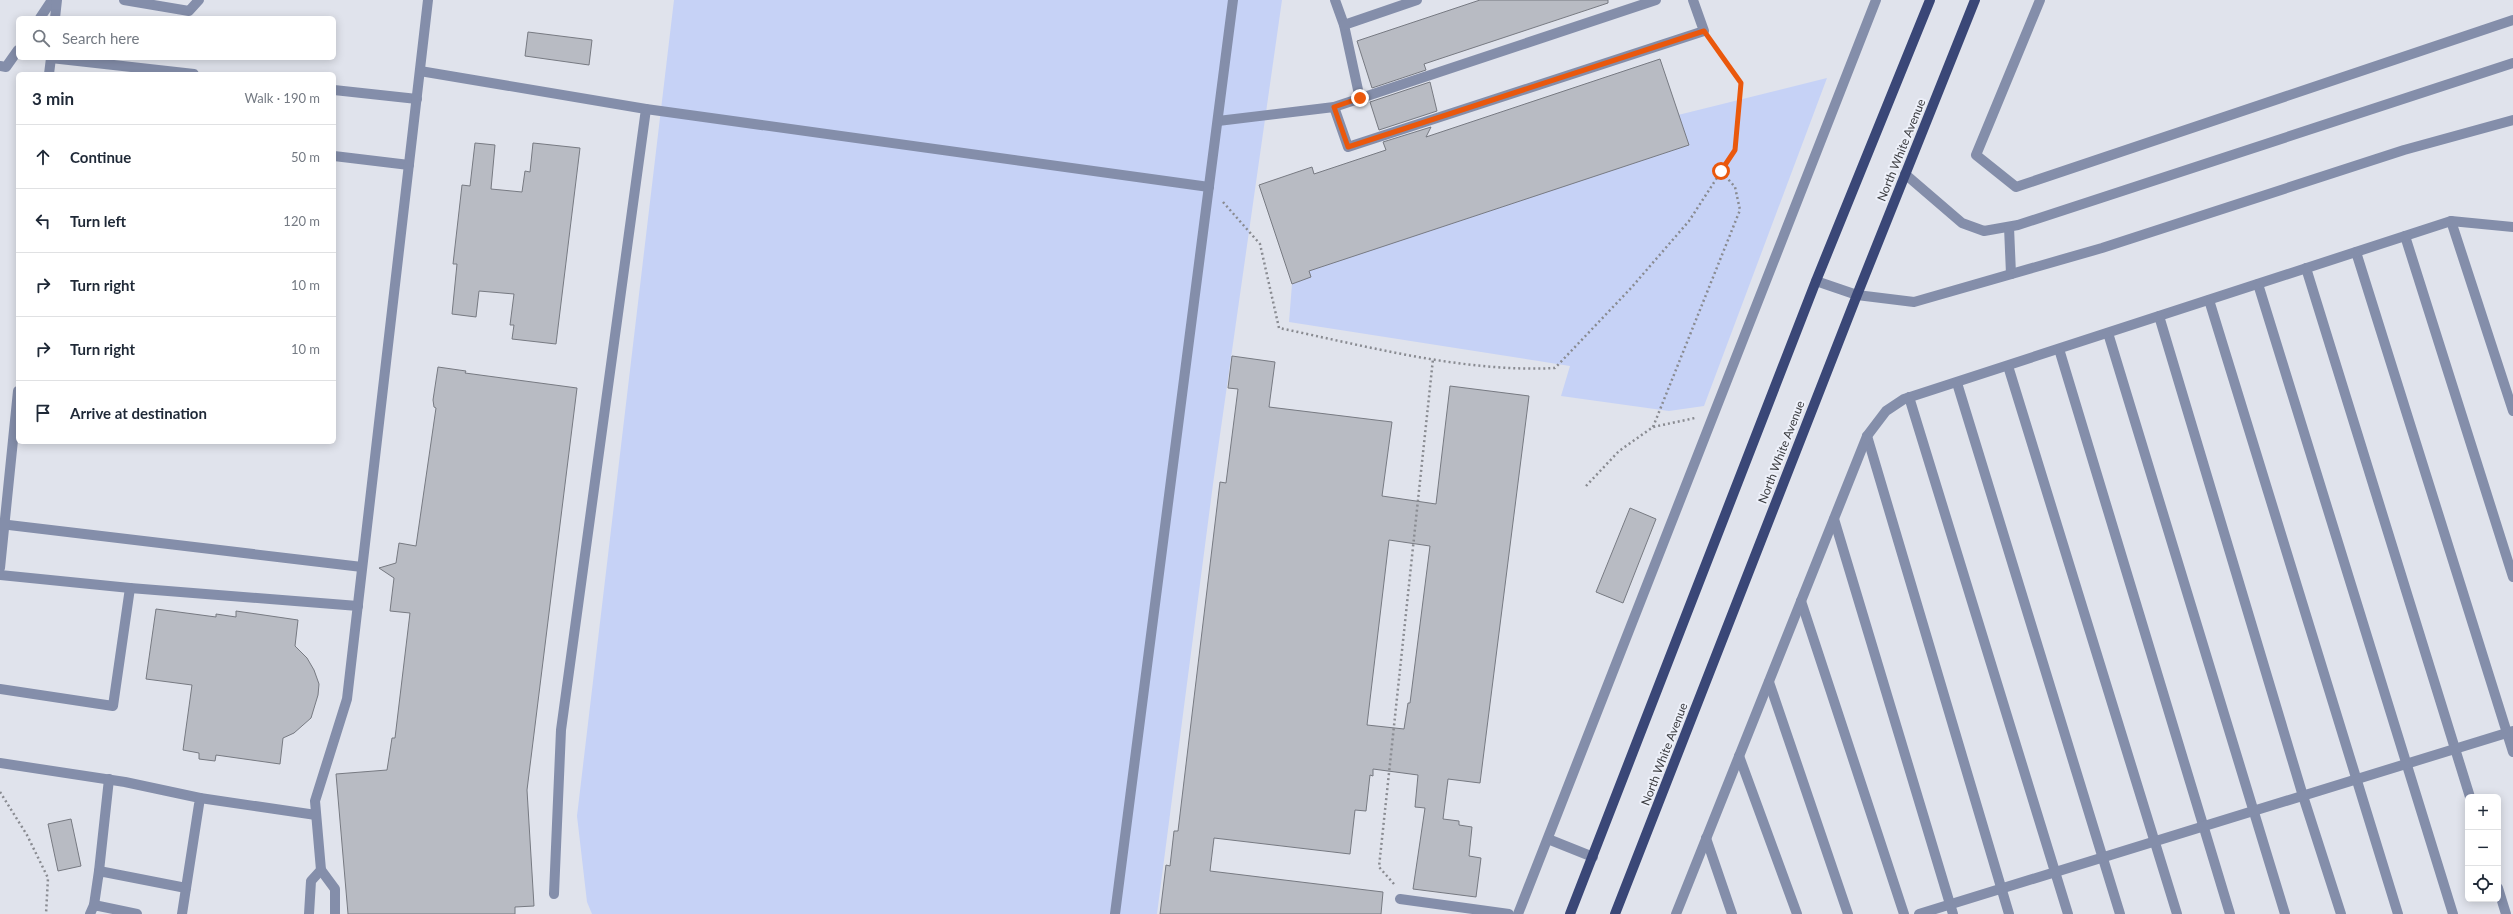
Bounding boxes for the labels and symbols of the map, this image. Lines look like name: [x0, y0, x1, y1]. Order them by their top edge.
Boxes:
route end: [1351, 89, 1369, 107]
street label: North White Avenue: [1874, 97, 1928, 203]
route start: [1712, 162, 1730, 180]
street label: North White Avenue: [1754, 398, 1808, 506]
street label: North White Avenue: [1637, 700, 1691, 808]

